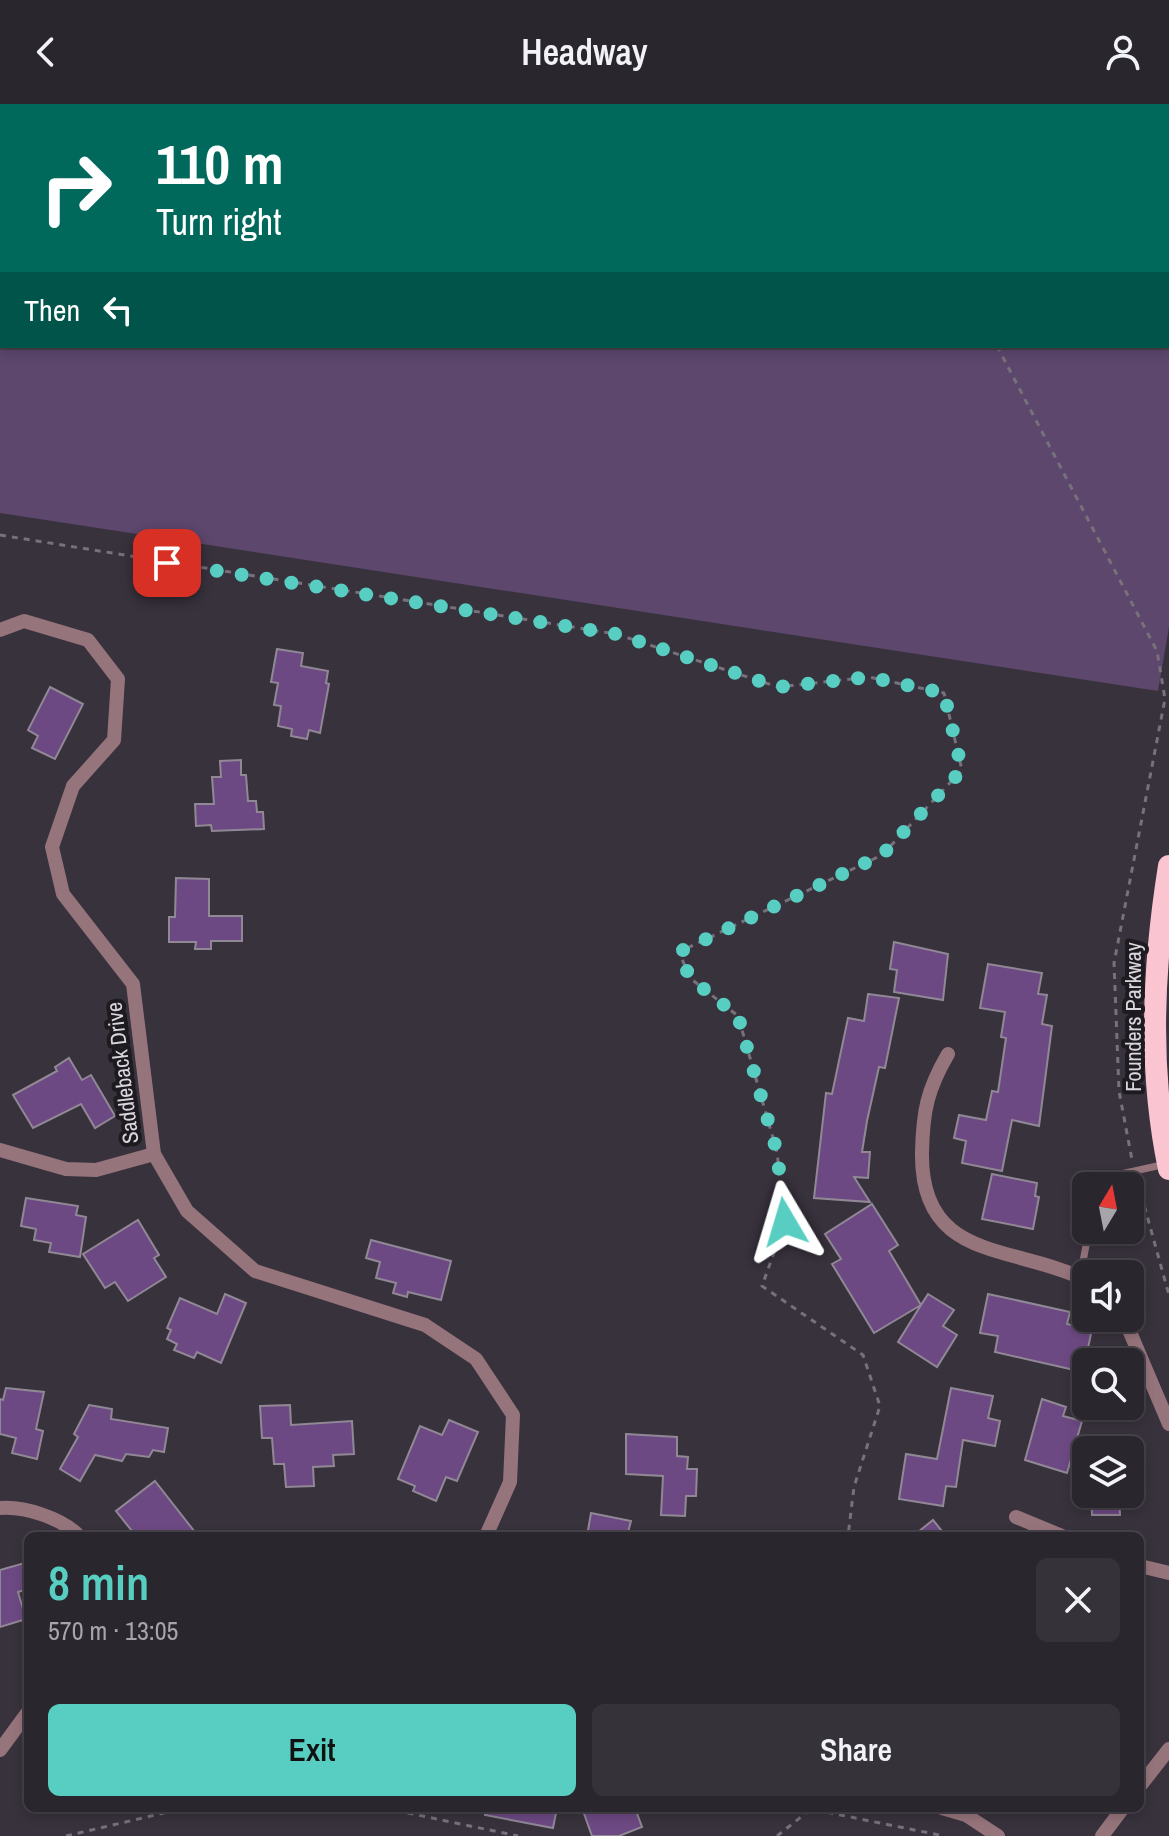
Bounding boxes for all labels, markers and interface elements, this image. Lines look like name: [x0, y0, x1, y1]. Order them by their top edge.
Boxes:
text: Headway: [521, 28, 648, 76]
icon: back: [24, 30, 68, 74]
icon: person: [1101, 30, 1145, 74]
text: 110 m: [156, 126, 284, 201]
icon: right: [24, 136, 128, 240]
text: Turn right: [156, 198, 281, 246]
icon: left: [96, 288, 140, 332]
text: Then: [24, 290, 80, 330]
pin: [133, 529, 201, 597]
icon: arrive: [145, 541, 189, 585]
street label: Founders Parkway: [1118, 942, 1148, 1092]
street label: Saddleback Drive: [98, 1001, 146, 1145]
north arrow: [1072, 1172, 1144, 1244]
map controls: [1072, 1172, 1144, 1508]
position arrow: [743, 1180, 827, 1264]
button: sound: [1072, 1260, 1144, 1332]
button: search: [1072, 1348, 1144, 1420]
button: layers: [1072, 1436, 1144, 1508]
text: 8 min: [48, 1550, 149, 1615]
button: close: [1036, 1558, 1120, 1642]
text: 570 m · 13:05: [48, 1613, 178, 1648]
button: Exit: [48, 1704, 576, 1796]
button: Share: [592, 1704, 1120, 1796]

